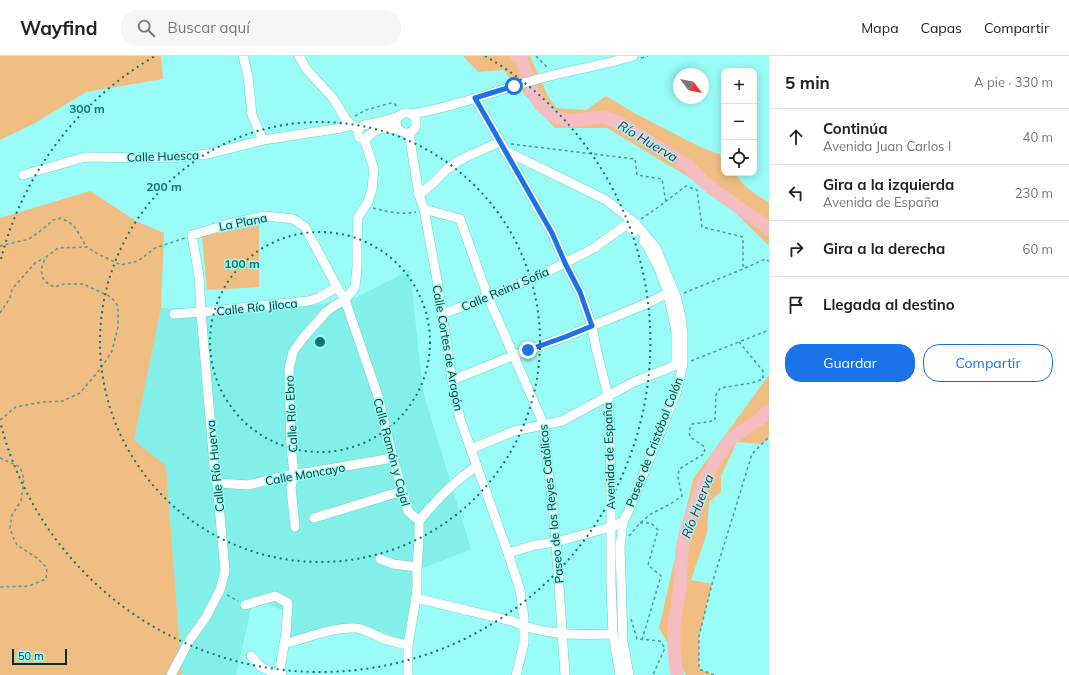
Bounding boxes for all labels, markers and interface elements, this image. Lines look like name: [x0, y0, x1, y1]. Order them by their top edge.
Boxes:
search box: [121, 10, 401, 46]
text: Wayfind: [20, 16, 97, 40]
icon: search: [135, 17, 157, 39]
text: Buscar aquí: [167, 18, 250, 37]
text: Mapa: [861, 19, 899, 37]
text: Capas: [921, 19, 962, 37]
text: Compartir: [984, 19, 1049, 37]
north arrow: [673, 68, 709, 104]
map controls: [721, 68, 757, 176]
button: +: [721, 68, 757, 104]
text: 5 min: [785, 72, 830, 93]
text: A pie · 330 m: [974, 74, 1053, 90]
route start: [505, 77, 523, 95]
text: 300 m: [69, 101, 105, 116]
button: −: [721, 104, 757, 140]
water label: Río Huerva: [615, 117, 681, 165]
text: Continúa: [823, 119, 888, 138]
icon: ahead: [785, 126, 807, 148]
text: 40 m: [1023, 129, 1053, 145]
text: Avenida Juan Carlos I: [823, 138, 951, 154]
button: locate: [721, 140, 757, 176]
street label: Calle Huesca: [127, 147, 199, 165]
text: Gira a la izquierda: [823, 175, 954, 194]
text: 200 m: [146, 179, 182, 194]
icon: left: [785, 182, 807, 204]
text: 230 m: [1015, 185, 1053, 201]
text: Avenida de España: [823, 194, 939, 210]
street label: La Plana: [218, 210, 268, 234]
icon: right: [785, 238, 807, 260]
text: Gira a la derecha: [823, 239, 945, 258]
text: 60 m: [1023, 241, 1053, 257]
text: 100 m: [224, 256, 260, 271]
street label: Calle Reina Sofía: [459, 264, 551, 314]
street label: Calle Cortes de Aragón: [430, 284, 466, 412]
icon: arrive: [785, 294, 807, 316]
street label: Calle Río Jiloca: [216, 295, 298, 319]
text: Llegada al destino: [823, 295, 955, 314]
centre of rings: [313, 335, 327, 349]
route end: [519, 341, 537, 359]
button: Guardar: [785, 344, 915, 382]
button: Compartir: [923, 344, 1053, 382]
street label: Calle Río Ebro: [281, 375, 301, 453]
street label: Paseo de Cristóbal Colón: [622, 375, 686, 509]
street label: Calle Ramón y Cajal: [370, 396, 414, 508]
street label: Avenida de España: [600, 402, 618, 510]
street label: Calle Río Huerva: [203, 419, 227, 513]
street label: Paseo de los Reyes Católicos: [535, 424, 567, 584]
street label: Calle Moncayo: [264, 460, 346, 488]
water label: Río Huerva: [678, 472, 717, 540]
scale bar: [12, 647, 67, 666]
text: 50 m: [18, 649, 44, 663]

